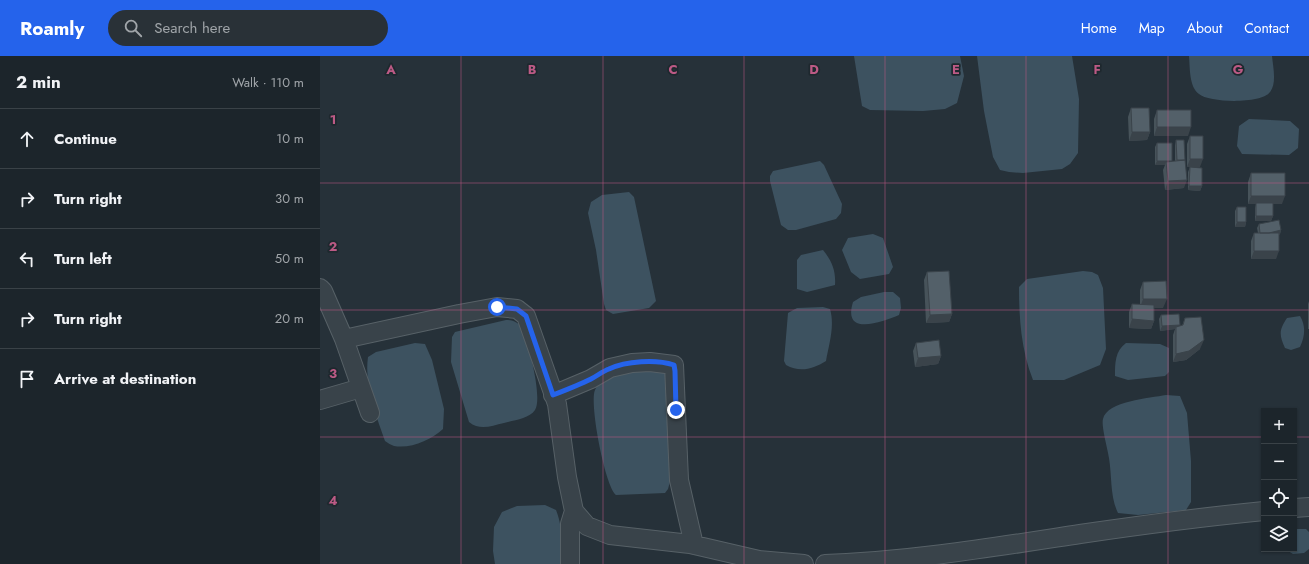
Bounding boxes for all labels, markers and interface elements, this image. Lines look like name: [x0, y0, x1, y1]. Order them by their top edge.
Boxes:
search box: [108, 10, 388, 46]
text: Roamly: [20, 15, 84, 42]
icon: search: [122, 17, 144, 39]
text: Search here: [154, 17, 230, 39]
text: Home: [1081, 18, 1117, 38]
text: Map: [1139, 18, 1165, 38]
text: About: [1187, 18, 1222, 38]
text: Contact: [1244, 18, 1289, 38]
text: A: [385, 60, 396, 79]
text: B: [528, 60, 537, 79]
text: C: [668, 60, 678, 79]
text: D: [809, 60, 819, 79]
text: E: [952, 60, 960, 79]
text: F: [1093, 60, 1101, 79]
text: G: [1233, 60, 1244, 79]
text: 2 min: [16, 70, 61, 94]
text: Walk · 110 m: [232, 73, 304, 92]
text: 1: [330, 110, 336, 129]
icon: ahead: [16, 128, 38, 150]
text: Continue: [54, 128, 117, 150]
text: 10 m: [276, 129, 304, 148]
icon: right: [16, 188, 38, 210]
text: Turn right: [54, 188, 122, 210]
text: 30 m: [275, 189, 304, 208]
text: 2: [329, 237, 337, 256]
icon: left: [16, 248, 38, 270]
text: Turn left: [54, 248, 112, 270]
text: 50 m: [275, 249, 304, 268]
route start: [488, 298, 506, 316]
icon: right: [16, 308, 38, 330]
text: Turn right: [54, 308, 122, 330]
text: 20 m: [275, 309, 304, 328]
text: 3: [329, 364, 337, 383]
icon: arrive: [16, 368, 38, 390]
text: Arrive at destination: [54, 368, 196, 390]
route end: [667, 401, 685, 419]
map controls: [1261, 408, 1297, 552]
button: +: [1261, 408, 1297, 444]
button: −: [1261, 444, 1297, 480]
button: locate: [1261, 480, 1297, 516]
text: 4: [328, 491, 338, 510]
button: layers: [1261, 516, 1297, 552]

